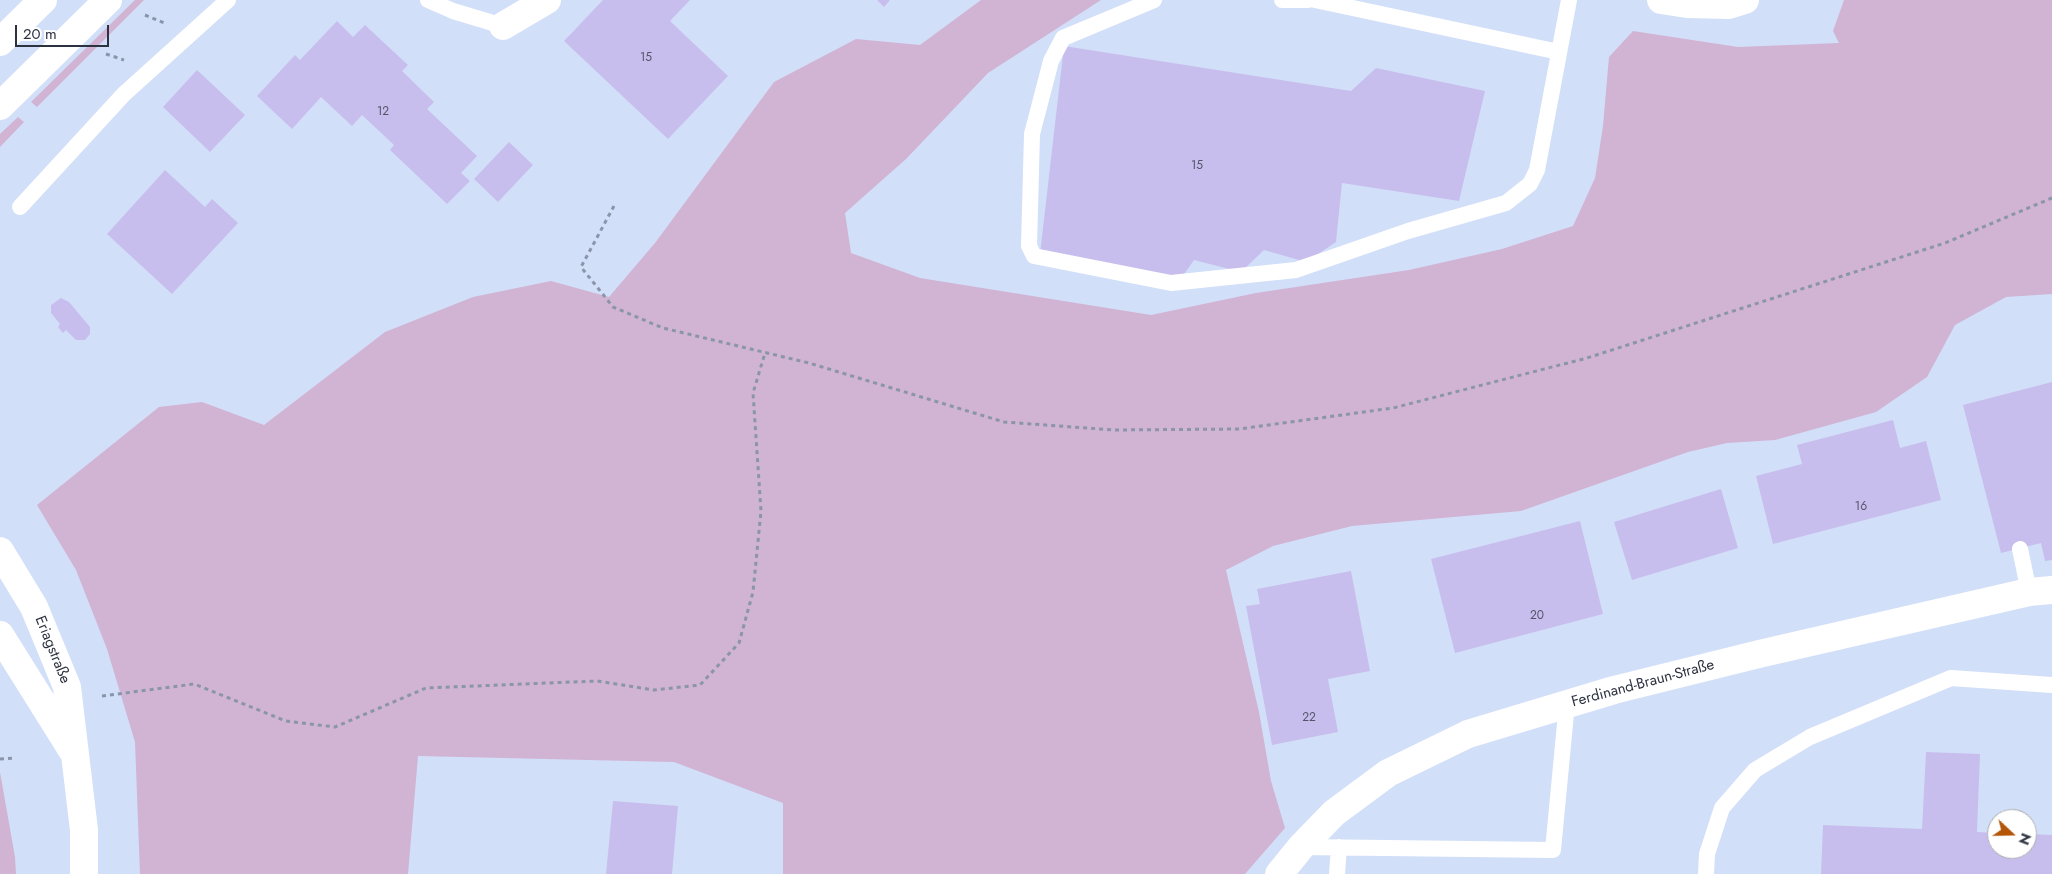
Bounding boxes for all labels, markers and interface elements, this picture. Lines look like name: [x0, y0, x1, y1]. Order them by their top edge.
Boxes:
scale bar: [18, 15, 111, 47]
text: 20 m: [23, 23, 57, 45]
house number: 15: [640, 51, 652, 65]
house number: 12: [377, 105, 389, 119]
house number: 15: [1191, 159, 1203, 173]
house number: 16: [1855, 500, 1867, 514]
house number: 20: [1530, 609, 1544, 623]
street label: Eriagstraße: [30, 614, 74, 686]
street label: Ferdinand-Braun-Straße: [1570, 656, 1716, 712]
house number: 22: [1302, 711, 1316, 725]
north arrow: [1987, 809, 2037, 859]
text: N: [2014, 830, 2036, 848]

